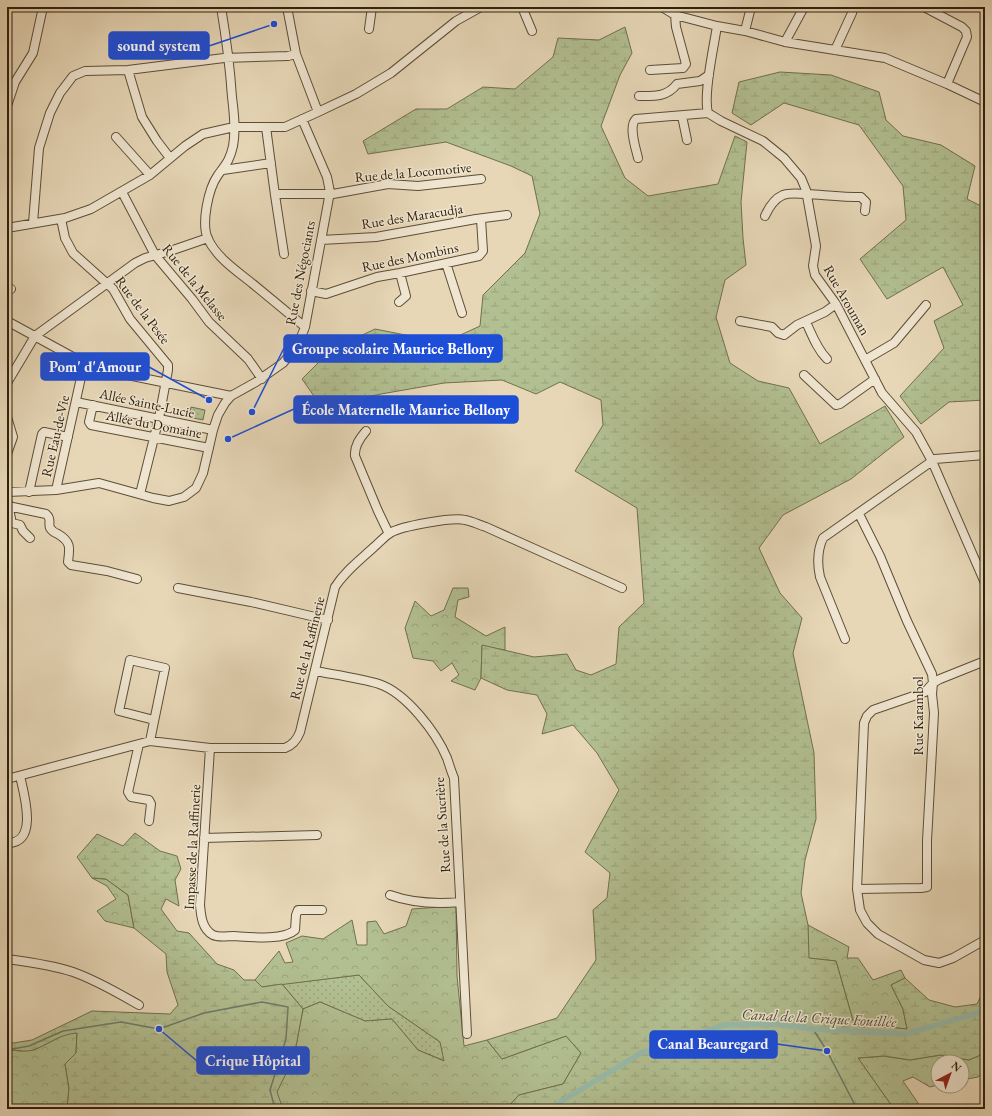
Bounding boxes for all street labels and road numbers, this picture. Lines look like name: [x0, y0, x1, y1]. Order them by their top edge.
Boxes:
street label: Rue de la Locomotive: [354, 158, 473, 186]
street label: Rue des Maracudja: [360, 199, 464, 233]
street label: Rue des Négociants: [281, 219, 319, 327]
street label: Rue des Mombins: [360, 238, 460, 276]
street label: Rue de la Melasse: [158, 240, 232, 325]
street label: Rue Arouman: [820, 262, 875, 339]
street label: Rue de la Pesée: [112, 272, 175, 348]
street label: Allée Sainte-Lucie: [97, 384, 197, 422]
street label: Rue Eau-de-Vie: [37, 393, 73, 479]
street label: Allée du Domaine: [103, 406, 204, 442]
street label: Rue de la Raffinerie: [285, 594, 329, 701]
street label: Rue Karambol: [909, 676, 927, 756]
street label: Rue de la Sucrière: [430, 776, 454, 873]
street label: Impasse de la Raffinerie: [180, 783, 204, 910]

